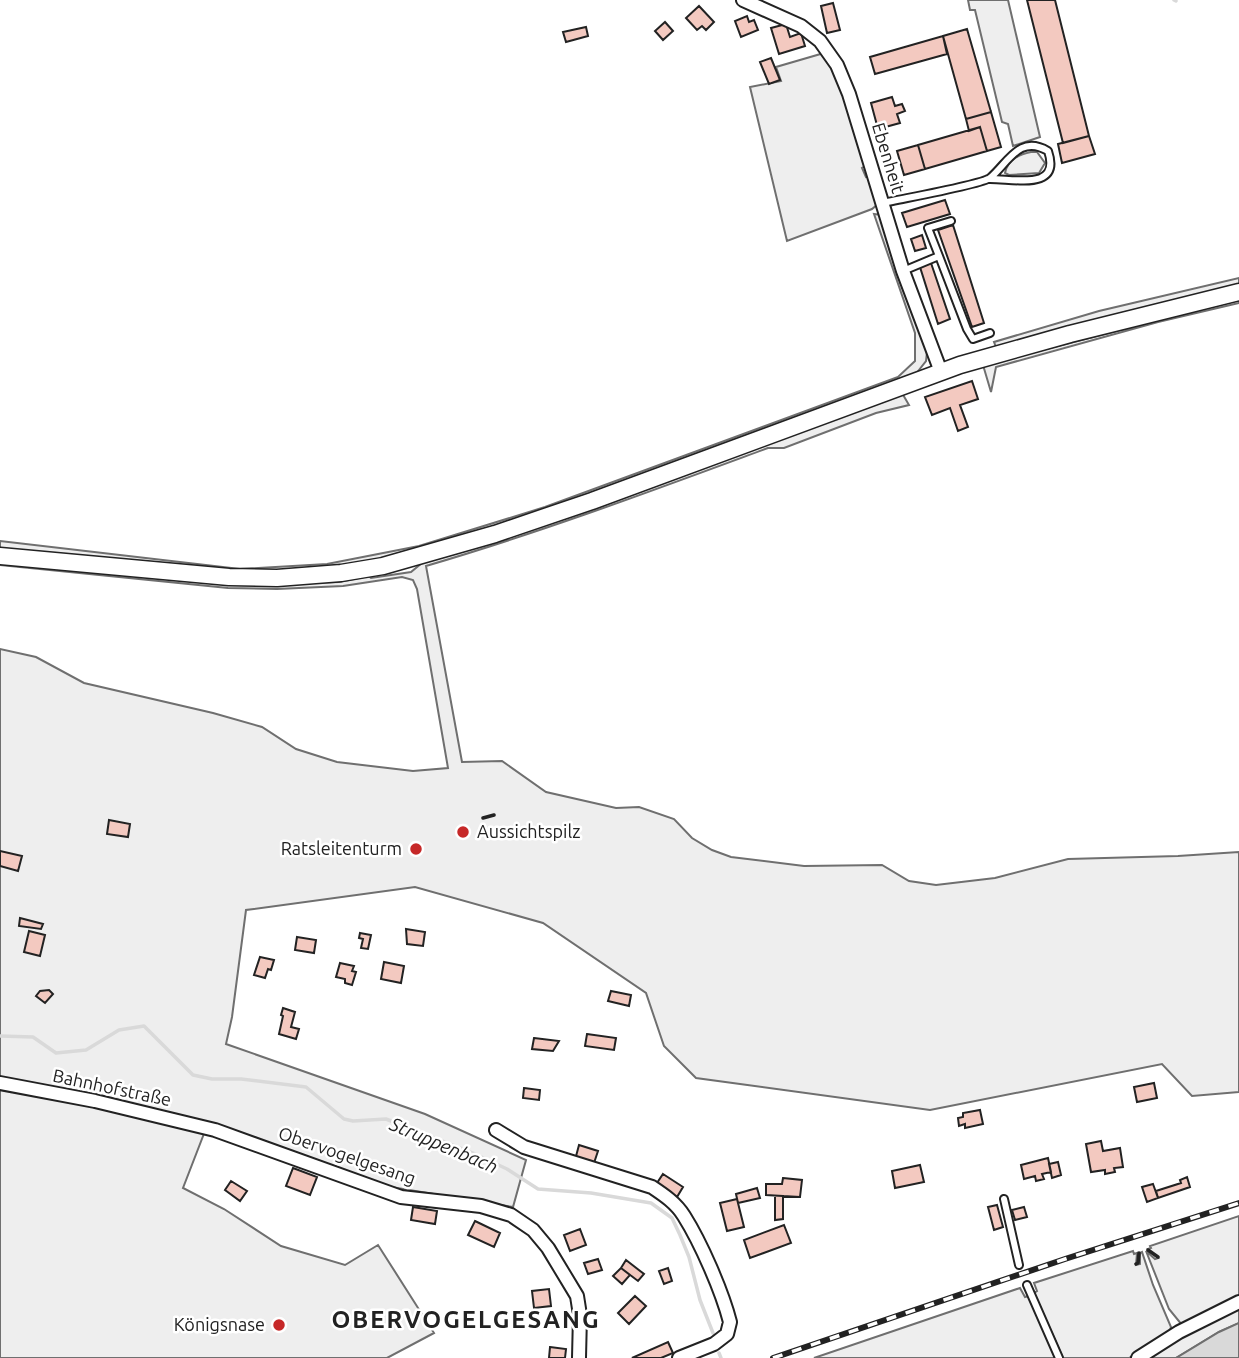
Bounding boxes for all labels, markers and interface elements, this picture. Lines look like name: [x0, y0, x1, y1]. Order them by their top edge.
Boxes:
street label: Ebenheit: [869, 120, 909, 195]
place label: Aussichtspilz: [477, 821, 580, 841]
marker: Aussichtspilz: [455, 824, 471, 840]
place label: Ratsleitenturm: [281, 838, 402, 858]
marker: Ratsleitenturm: [408, 841, 424, 857]
street label: Bahnhofstraße: [51, 1065, 173, 1109]
water label: Struppenbach: [386, 1112, 501, 1178]
street label: Obervogelgesang: [276, 1122, 419, 1188]
district label: OBERVOGELGESANG: [331, 1306, 601, 1333]
place label: Königsnase: [174, 1314, 265, 1334]
marker: Königsnase: [271, 1317, 287, 1333]

